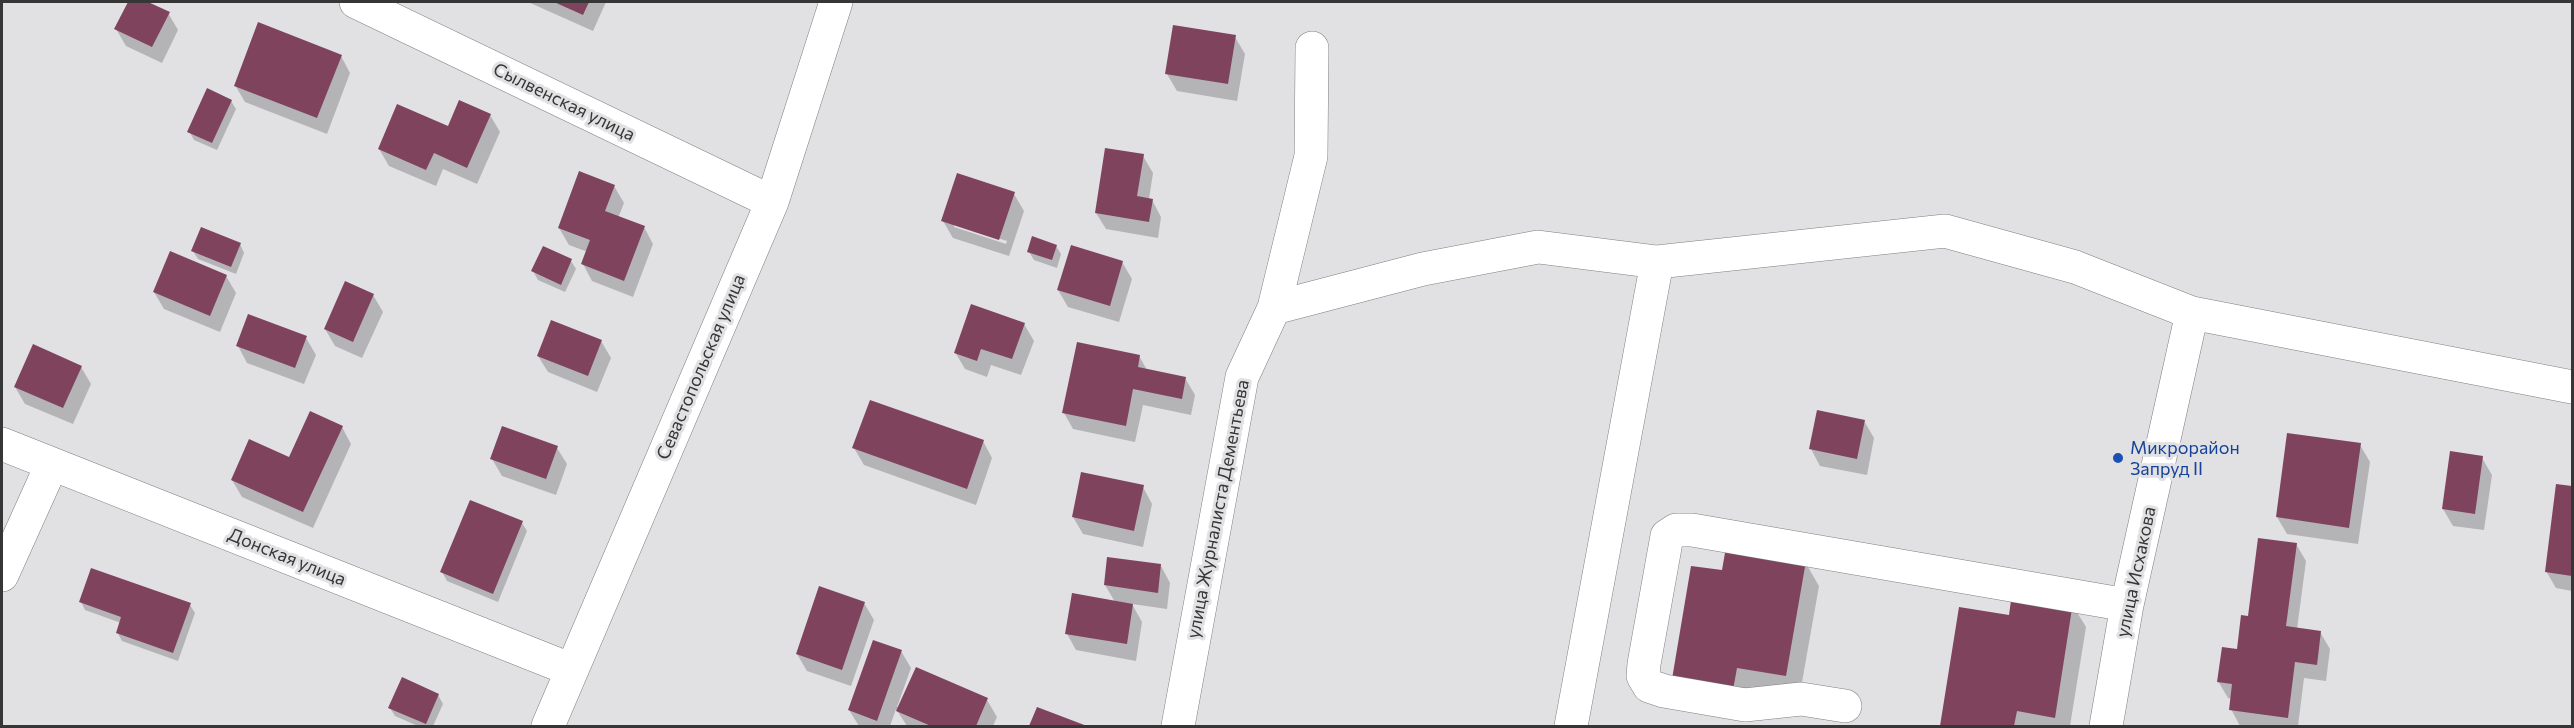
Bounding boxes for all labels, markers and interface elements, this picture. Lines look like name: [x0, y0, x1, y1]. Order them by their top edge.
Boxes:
street label: Сылвенская улица: [490, 58, 638, 146]
street label: Севастопольская улица: [652, 271, 750, 463]
street label: улица Журналиста Дементьева: [1182, 378, 1254, 640]
place label: Микрорайон Запруд II: [2130, 437, 2240, 480]
marker: Микрорайон Запруд II: [2111, 451, 2125, 465]
street label: улица Исхакова: [2112, 505, 2160, 639]
street label: Донская улица: [225, 524, 349, 590]

